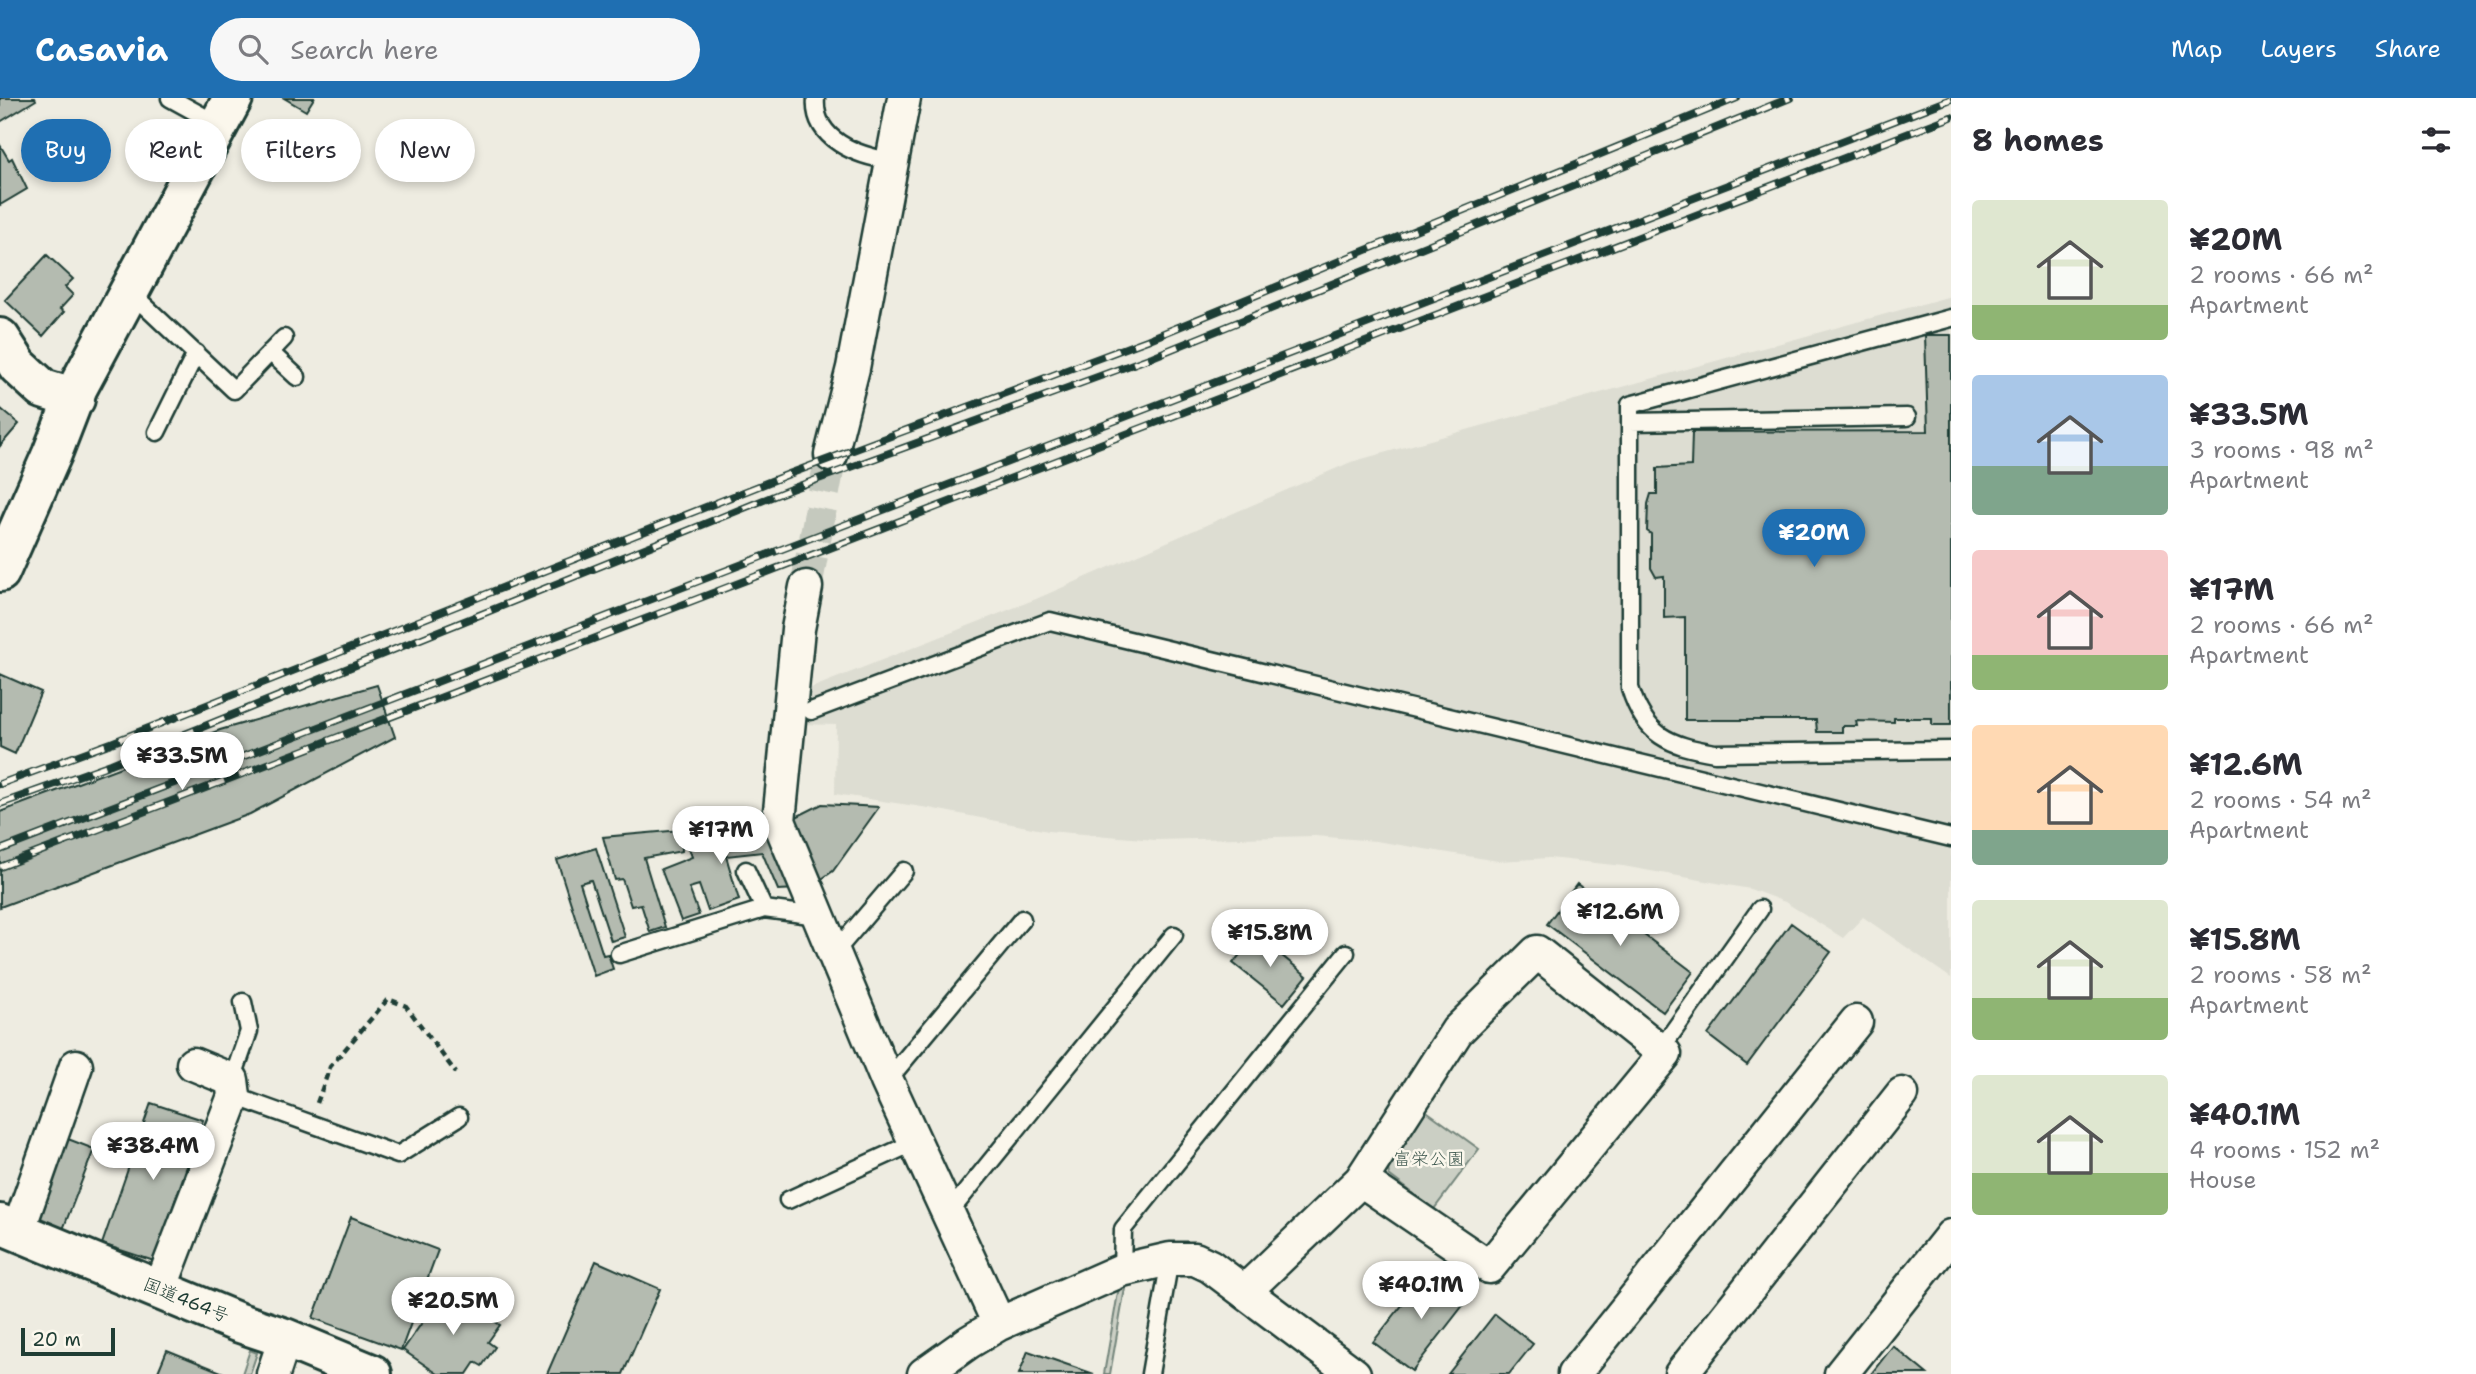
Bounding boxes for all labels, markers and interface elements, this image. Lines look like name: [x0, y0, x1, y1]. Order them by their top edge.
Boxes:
search box: [210, 18, 700, 81]
text: Casavia: [35, 27, 168, 72]
icon: search: [234, 30, 272, 68]
text: Search here: [290, 32, 439, 67]
text: Map: [2171, 33, 2222, 65]
text: Layers: [2260, 33, 2337, 65]
text: Share: [2375, 33, 2441, 65]
chip: Buy: [21, 119, 111, 182]
chip: Rent: [125, 119, 227, 182]
chip: Filters: [241, 119, 361, 182]
chip: New: [375, 119, 475, 182]
text: 8 homes: [1972, 120, 2104, 161]
icon: filters: [2417, 121, 2455, 159]
text: ¥20M: [2189, 219, 2282, 260]
icon: home: [2028, 228, 2112, 312]
text: 2 rooms · 66 m²: [2189, 260, 2374, 290]
text: Apartment: [2189, 290, 2309, 320]
text: ¥33.5M: [2189, 394, 2309, 435]
icon: home: [2028, 403, 2112, 487]
text: 3 rooms · 98 m²: [2189, 435, 2374, 465]
text: Apartment: [2189, 465, 2309, 495]
pin: ¥20M: [1773, 510, 1855, 569]
text: ¥20M: [1778, 517, 1850, 547]
text: ¥17M: [2189, 569, 2274, 610]
icon: home: [2028, 578, 2112, 662]
text: 2 rooms · 66 m²: [2189, 610, 2374, 640]
text: Apartment: [2189, 640, 2309, 670]
pin: ¥33.5M: [125, 732, 239, 792]
text: ¥33.5M: [136, 740, 228, 770]
text: ¥12.6M: [2189, 744, 2303, 785]
icon: home: [2028, 753, 2112, 837]
text: 2 rooms · 54 m²: [2189, 785, 2372, 815]
pin: ¥17M: [680, 806, 762, 866]
text: ¥17M: [688, 814, 754, 844]
text: Apartment: [2189, 815, 2309, 845]
pin: ¥12.6M: [1563, 888, 1677, 948]
text: ¥12.6M: [1576, 896, 1664, 926]
pin: ¥15.8M: [1213, 910, 1327, 969]
text: ¥15.8M: [1227, 917, 1313, 947]
text: ¥15.8M: [2189, 919, 2300, 960]
icon: home: [2028, 928, 2112, 1012]
text: 2 rooms · 58 m²: [2189, 960, 2372, 990]
text: Apartment: [2189, 990, 2309, 1020]
text: ¥40.1M: [2189, 1094, 2300, 1135]
icon: home: [2028, 1103, 2112, 1187]
pin: ¥38.4M: [96, 1122, 210, 1182]
text: ¥38.4M: [107, 1130, 199, 1160]
text: 4 rooms · 152 m²: [2189, 1135, 2380, 1165]
park label: 富栄公園: [1393, 1147, 1465, 1171]
text: House: [2189, 1165, 2257, 1195]
pin: ¥40.1M: [1364, 1262, 1478, 1321]
text: ¥40.1M: [1378, 1269, 1464, 1299]
street label: 国道464号: [139, 1272, 233, 1328]
pin: ¥20.5M: [396, 1278, 510, 1337]
text: ¥20.5M: [407, 1285, 499, 1315]
scale bar: [21, 1325, 116, 1357]
text: 20 m: [32, 1327, 81, 1352]

